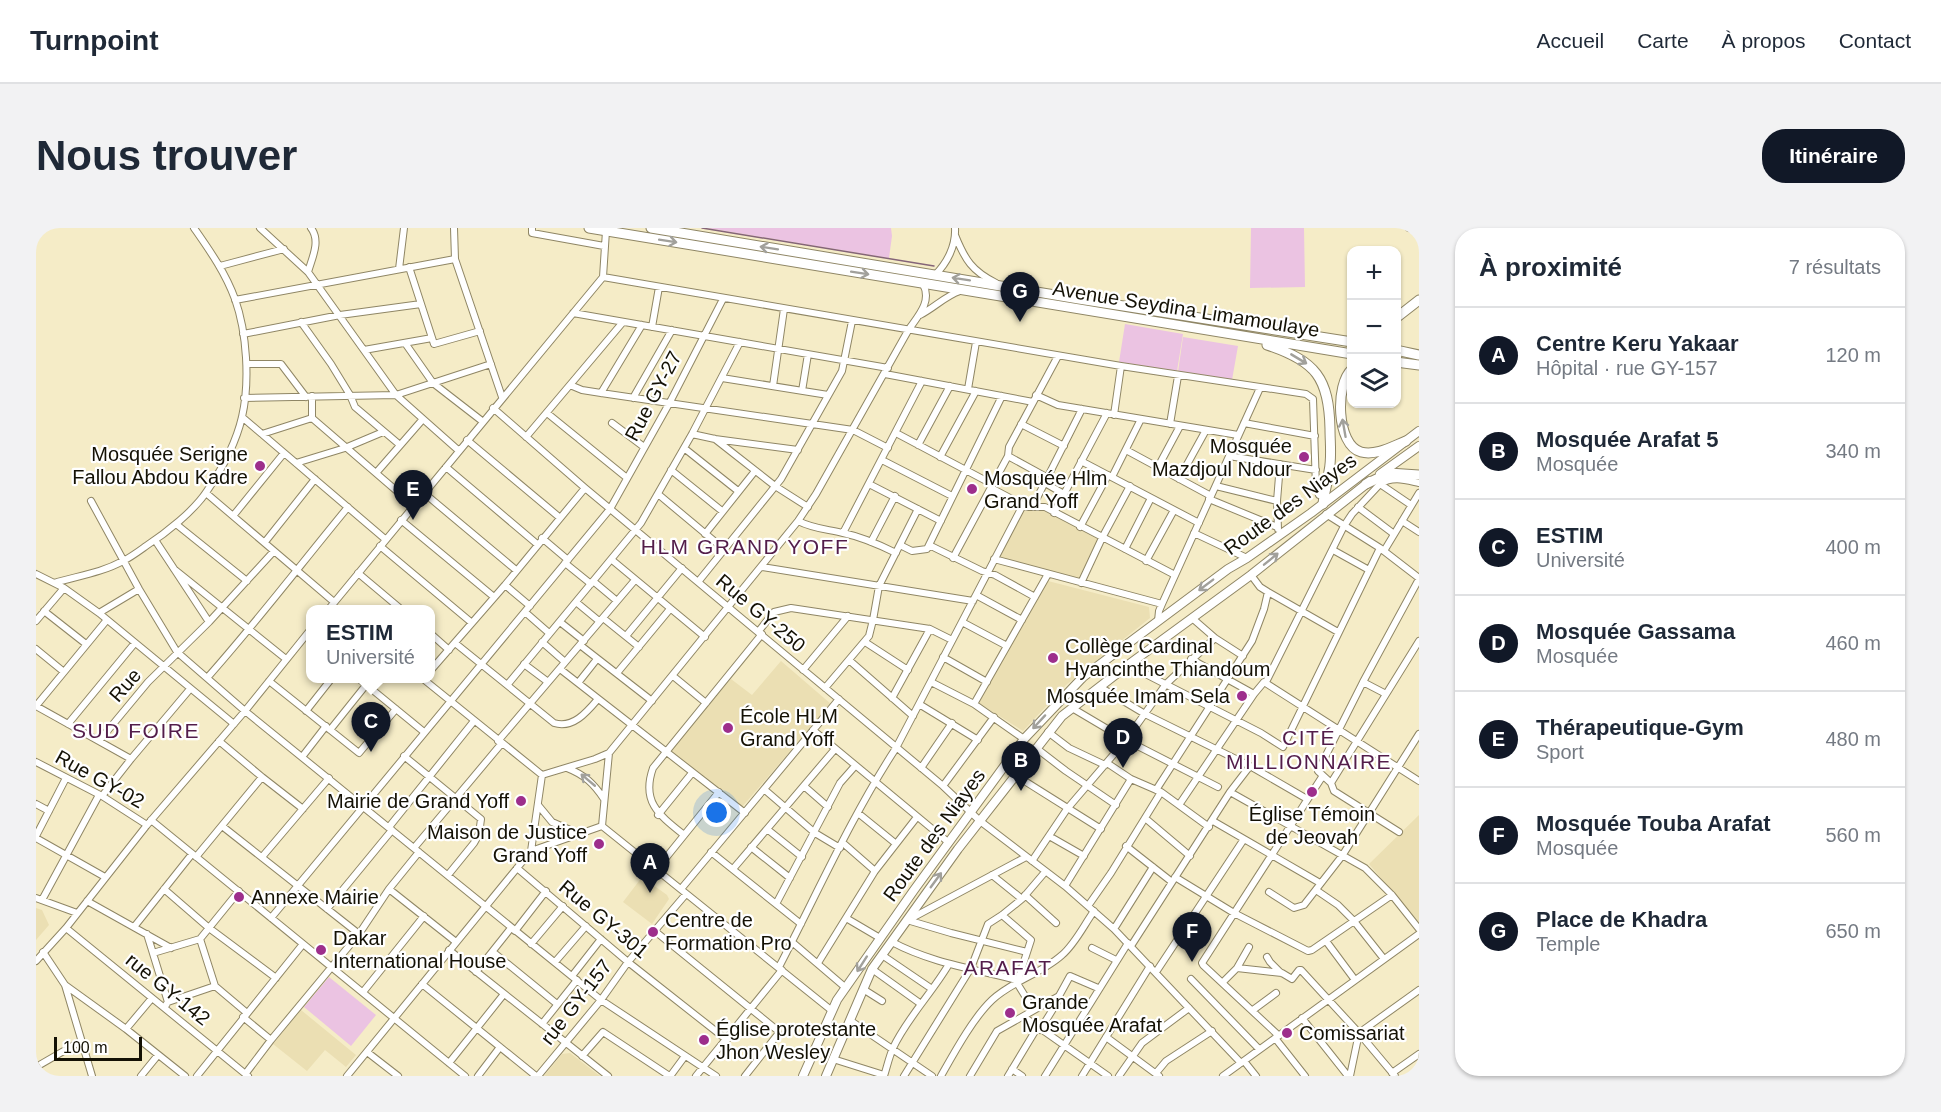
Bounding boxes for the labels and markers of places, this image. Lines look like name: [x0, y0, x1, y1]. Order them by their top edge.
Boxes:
pin: G: [1000, 272, 1040, 322]
place label: Mosquée Mazdjoul Ndour: [1152, 435, 1292, 480]
place label: Mosquée Serigne Fallou Abdou Kadre: [72, 443, 248, 488]
marker: Mosquée Mazdjoul Ndour: [1297, 450, 1311, 464]
marker: Mosquée Serigne Fallou Abdou Kadre: [253, 459, 267, 473]
place label: Mosquée Hlm Grand Yoff: [984, 467, 1107, 512]
pin: E: [394, 470, 433, 520]
marker: Mosquée Hlm Grand Yoff: [965, 482, 979, 496]
place label: Collège Cardinal Hyancinthe Thiandoum: [1065, 635, 1270, 680]
marker: Collège Cardinal Hyancinthe Thiandoum: [1046, 651, 1060, 665]
place label: Mosquée Imam Sela: [1047, 685, 1231, 707]
marker: Mosquée Imam Sela: [1235, 689, 1249, 703]
pin: C: [352, 702, 390, 752]
place label: École HLM Grand Yoff: [740, 705, 838, 750]
pin: D: [1104, 718, 1142, 768]
marker: École HLM Grand Yoff: [721, 721, 735, 735]
pin: B: [1002, 742, 1040, 791]
marker: Église Témoin de Jeovah: [1305, 785, 1319, 799]
place label: Mairie de Grand Yoff: [327, 790, 509, 812]
marker: Mairie de Grand Yoff: [514, 794, 528, 808]
place label: Église Témoin de Jeovah: [1249, 803, 1375, 848]
place label: Maison de Justice Grand Yoff: [427, 821, 587, 866]
marker: Maison de Justice Grand Yoff: [592, 837, 606, 851]
pin: A: [630, 844, 670, 893]
place label: Annexe Mairie: [251, 886, 379, 908]
marker: Annexe Mairie: [232, 890, 246, 904]
place label: Centre de Formation Pro: [665, 909, 792, 954]
pin: F: [1172, 912, 1212, 962]
marker: Centre de Formation Pro: [646, 925, 660, 939]
place label: Dakar International House: [333, 927, 506, 972]
marker: Dakar International House: [314, 943, 328, 957]
place label: Grande Mosquée Arafat: [1022, 991, 1163, 1036]
marker: Grande Mosquée Arafat: [1003, 1006, 1017, 1020]
place label: Église protestante Jhon Wesley: [716, 1018, 876, 1063]
place label: Comissariat: [1299, 1022, 1405, 1044]
marker: Comissariat: [1280, 1026, 1294, 1040]
marker: Église protestante Jhon Wesley: [697, 1033, 711, 1047]

